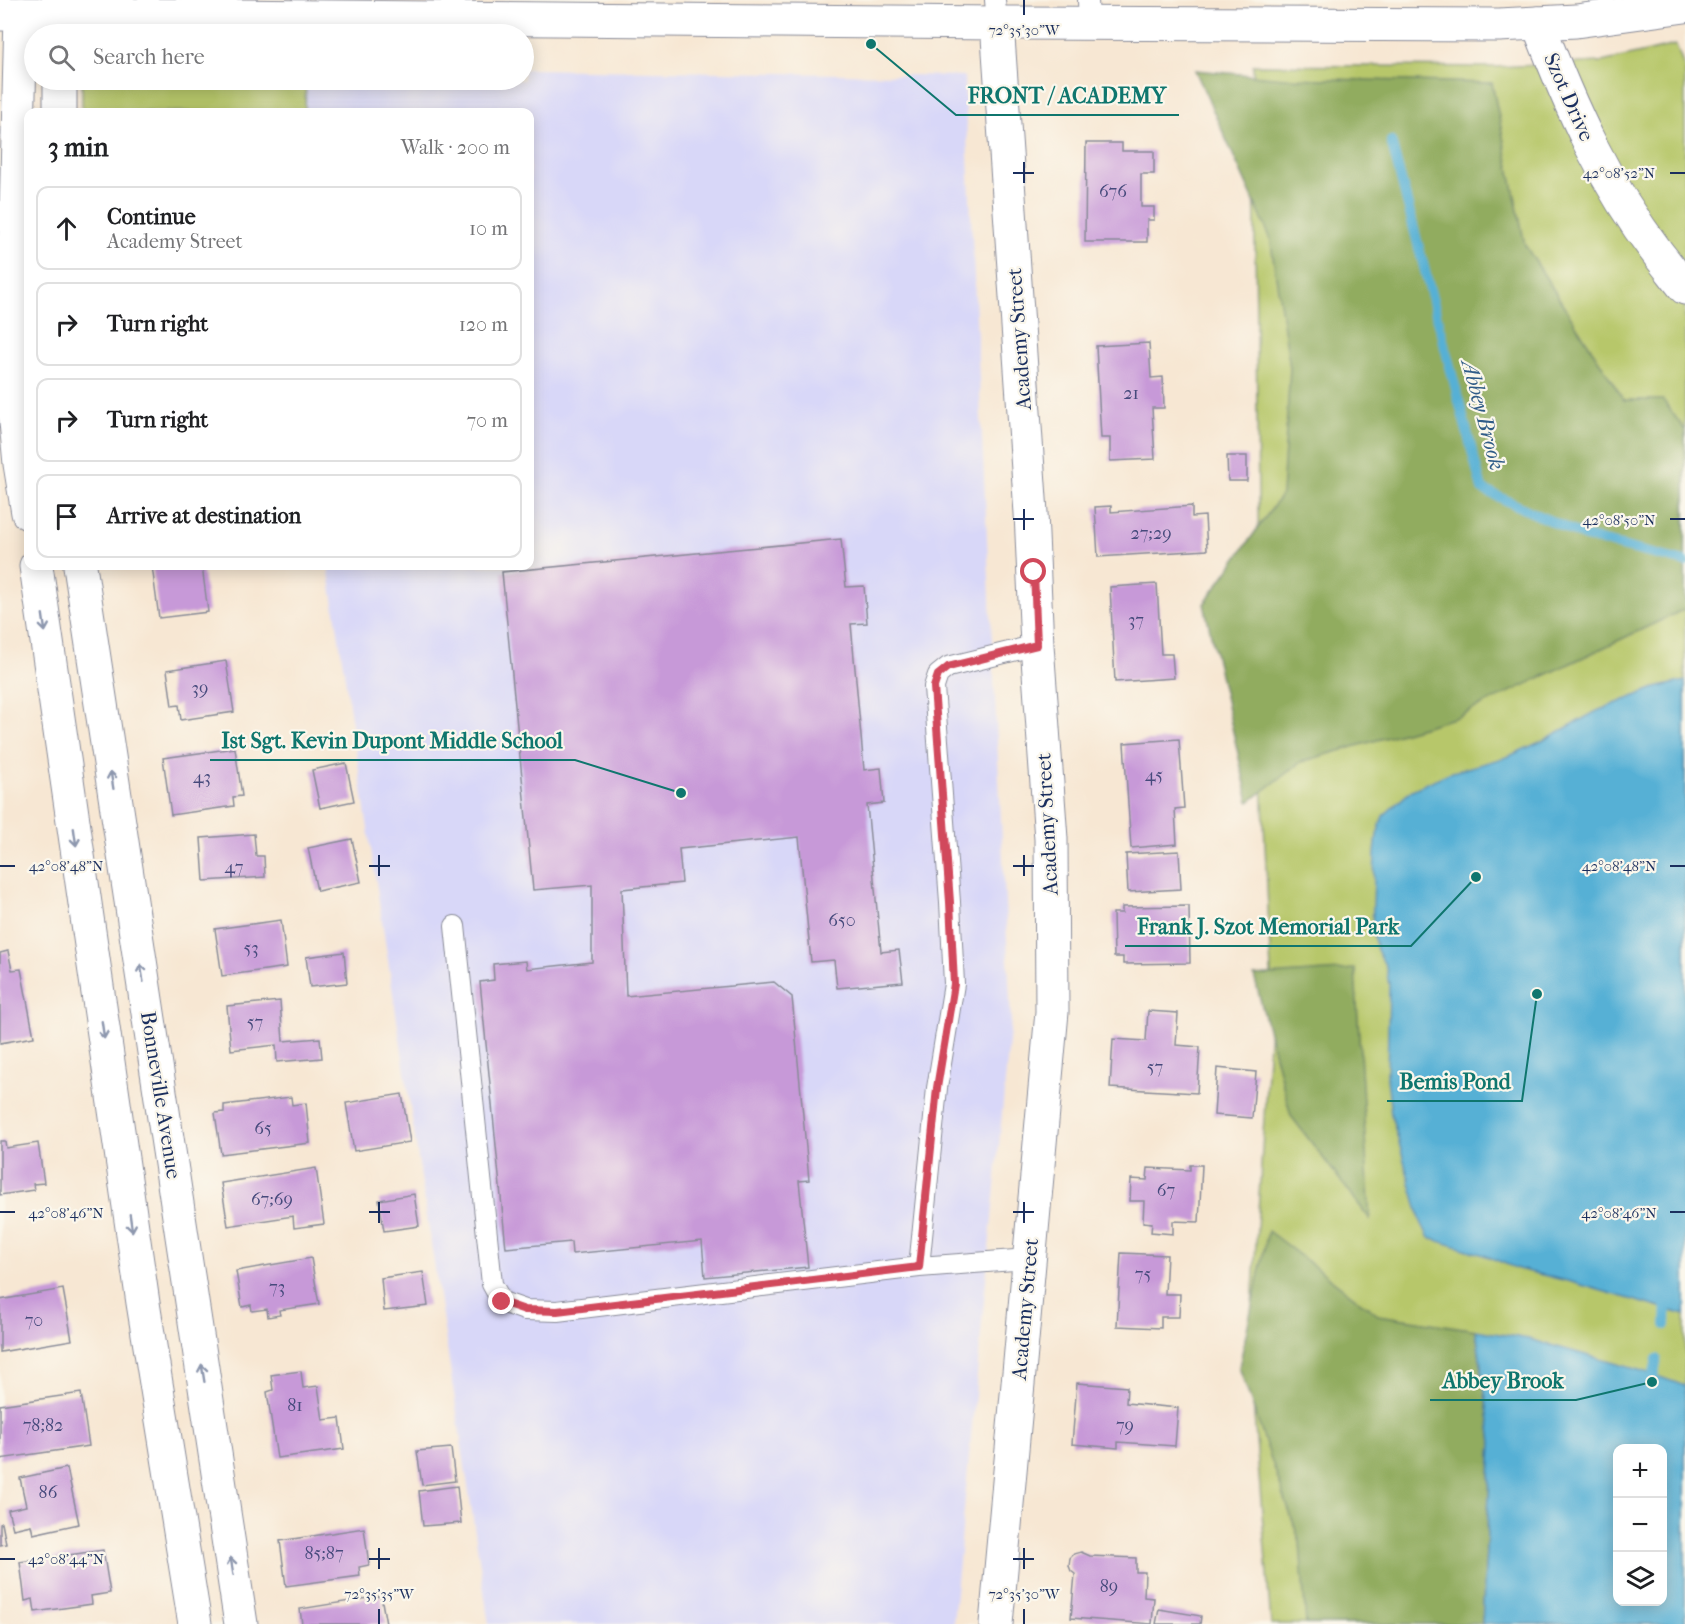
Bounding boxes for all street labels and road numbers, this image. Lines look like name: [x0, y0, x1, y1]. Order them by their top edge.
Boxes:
street label: Szot Drive: [1539, 49, 1599, 145]
street label: Academy Street: [1002, 267, 1036, 412]
street label: Academy Street: [1031, 752, 1063, 897]
street label: Bonneville Avenue: [136, 1009, 186, 1181]
street label: Academy Street: [1007, 1237, 1043, 1382]

